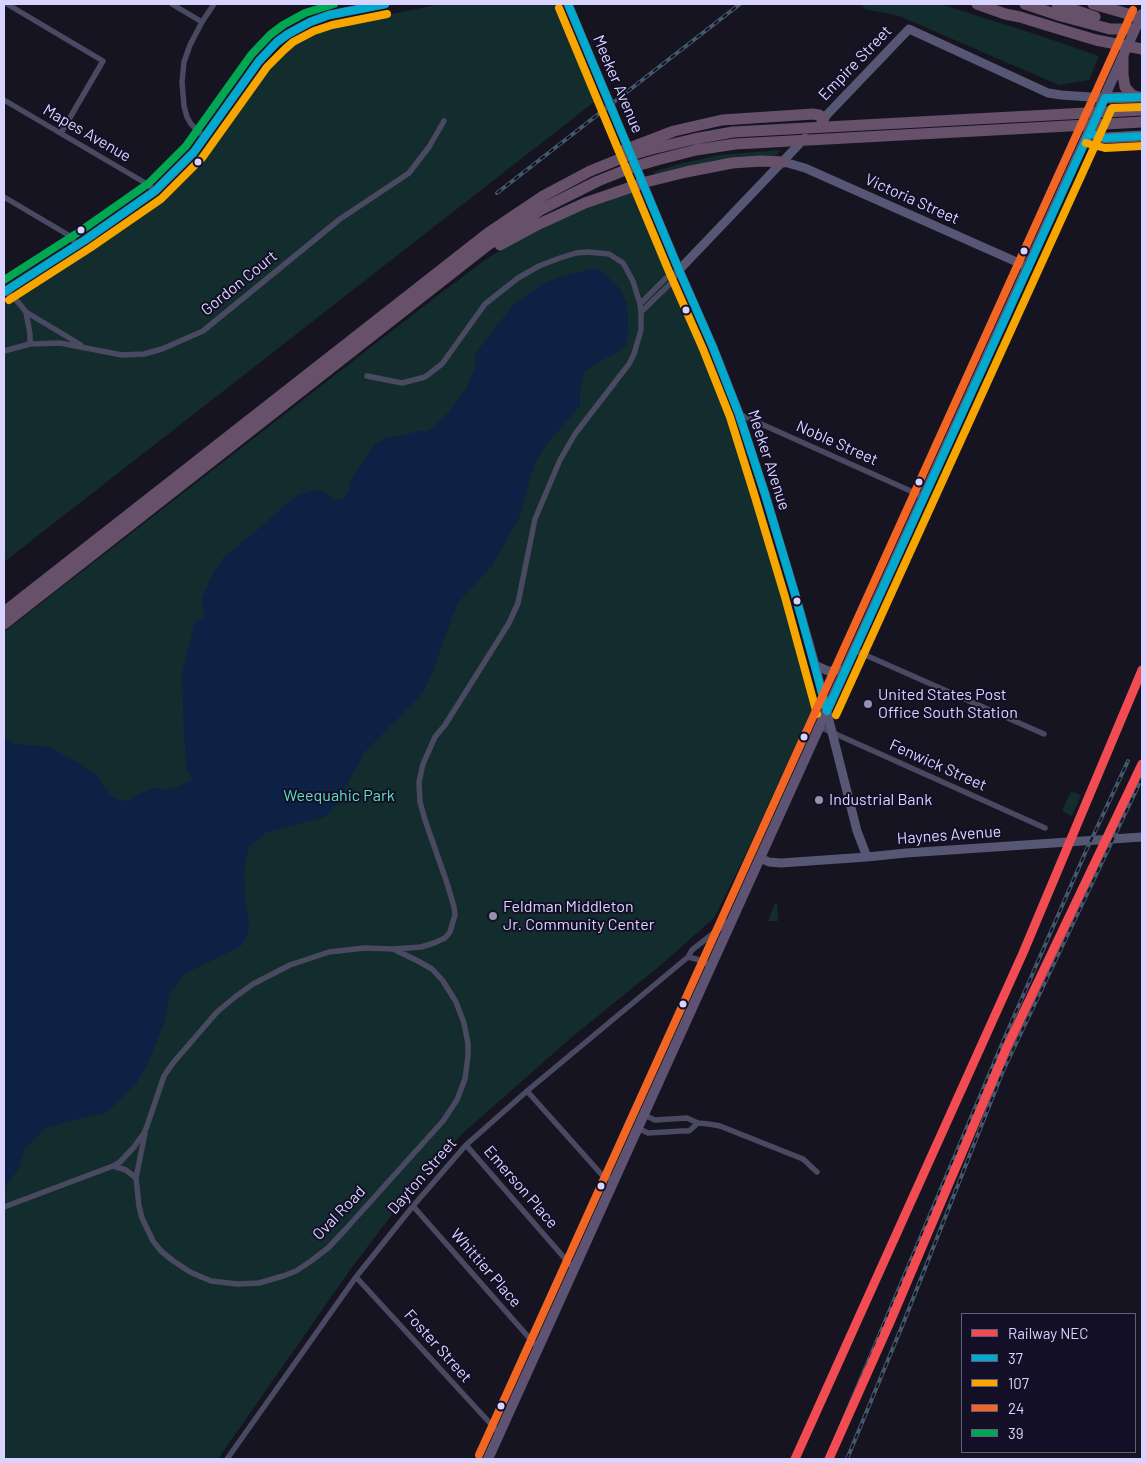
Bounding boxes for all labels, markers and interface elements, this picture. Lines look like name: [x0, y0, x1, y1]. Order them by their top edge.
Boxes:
street label: Empire Street: [814, 21, 896, 105]
street label: Meeker Avenue: [589, 32, 647, 136]
street label: Mapes Avenue: [40, 100, 134, 166]
unlabelled marker: [193, 157, 203, 167]
street label: Victoria Street: [862, 170, 962, 228]
unlabelled marker: [76, 225, 86, 235]
street label: Gordon Court: [197, 246, 281, 320]
unlabelled marker: [1019, 246, 1029, 256]
unlabelled marker: [681, 305, 691, 315]
street label: Meeker Avenue: [744, 407, 794, 513]
street label: Noble Street: [793, 416, 881, 470]
unlabelled marker: [914, 477, 924, 487]
unlabelled marker: [792, 596, 802, 606]
place label: United States Post Office South Station: [878, 685, 1018, 723]
marker: United States Post Office South Station: [862, 698, 874, 710]
unlabelled marker: [799, 732, 809, 742]
street label: Fenwick Street: [886, 735, 990, 795]
park label: Weequahic Park: [283, 786, 395, 806]
place label: Industrial Bank: [829, 790, 932, 810]
marker: Industrial Bank: [813, 794, 825, 806]
street label: Haynes Avenue: [896, 822, 1002, 848]
place label: Feldman Middleton Jr. Community Center: [503, 897, 655, 935]
marker: Feldman Middleton Jr. Community Center: [487, 910, 499, 922]
unlabelled marker: [678, 999, 688, 1009]
street label: Dayton Street: [384, 1134, 460, 1218]
street label: Emerson Place: [480, 1142, 562, 1232]
unlabelled marker: [596, 1181, 606, 1191]
street label: Oval Road: [309, 1182, 369, 1244]
street label: Whittier Place: [447, 1225, 525, 1311]
street label: Foster Street: [400, 1306, 476, 1386]
legend: [961, 1313, 1136, 1453]
text: Railway NEC: [1008, 1324, 1088, 1342]
text: 37: [1008, 1349, 1023, 1367]
text: 107: [1008, 1374, 1029, 1392]
text: 24: [1008, 1399, 1024, 1417]
unlabelled marker: [496, 1401, 506, 1411]
text: 39: [1008, 1424, 1024, 1442]

